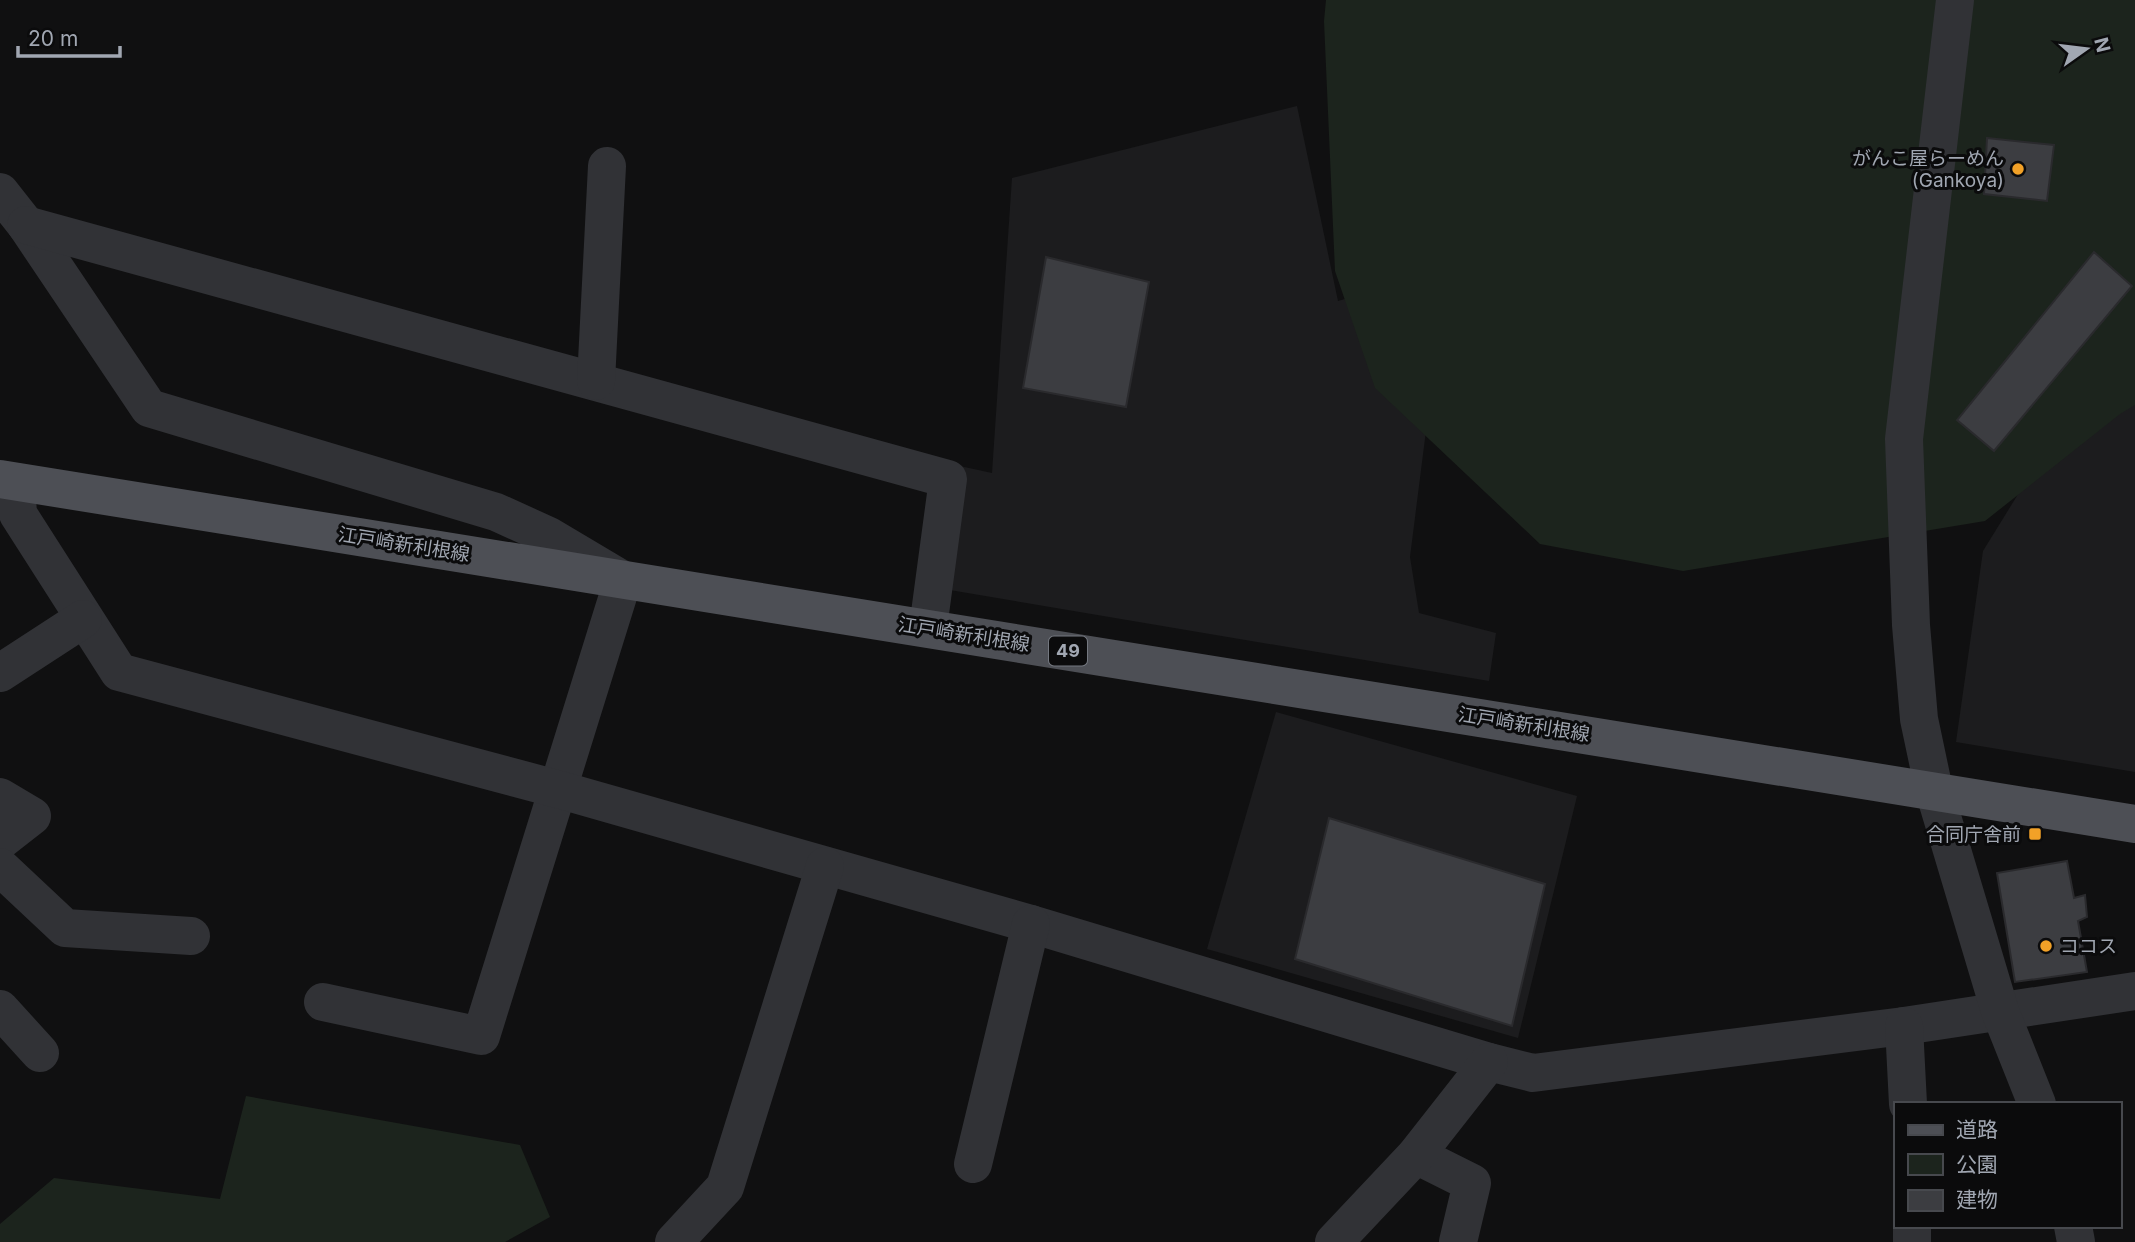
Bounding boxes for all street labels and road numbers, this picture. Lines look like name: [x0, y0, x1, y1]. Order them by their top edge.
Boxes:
street label: 江戸崎新利根線: [336, 523, 471, 566]
street label: 江戸崎新利根線: [896, 613, 1031, 656]
road number: 49: [1049, 636, 1087, 666]
street label: 江戸崎新利根線: [1456, 703, 1591, 746]

